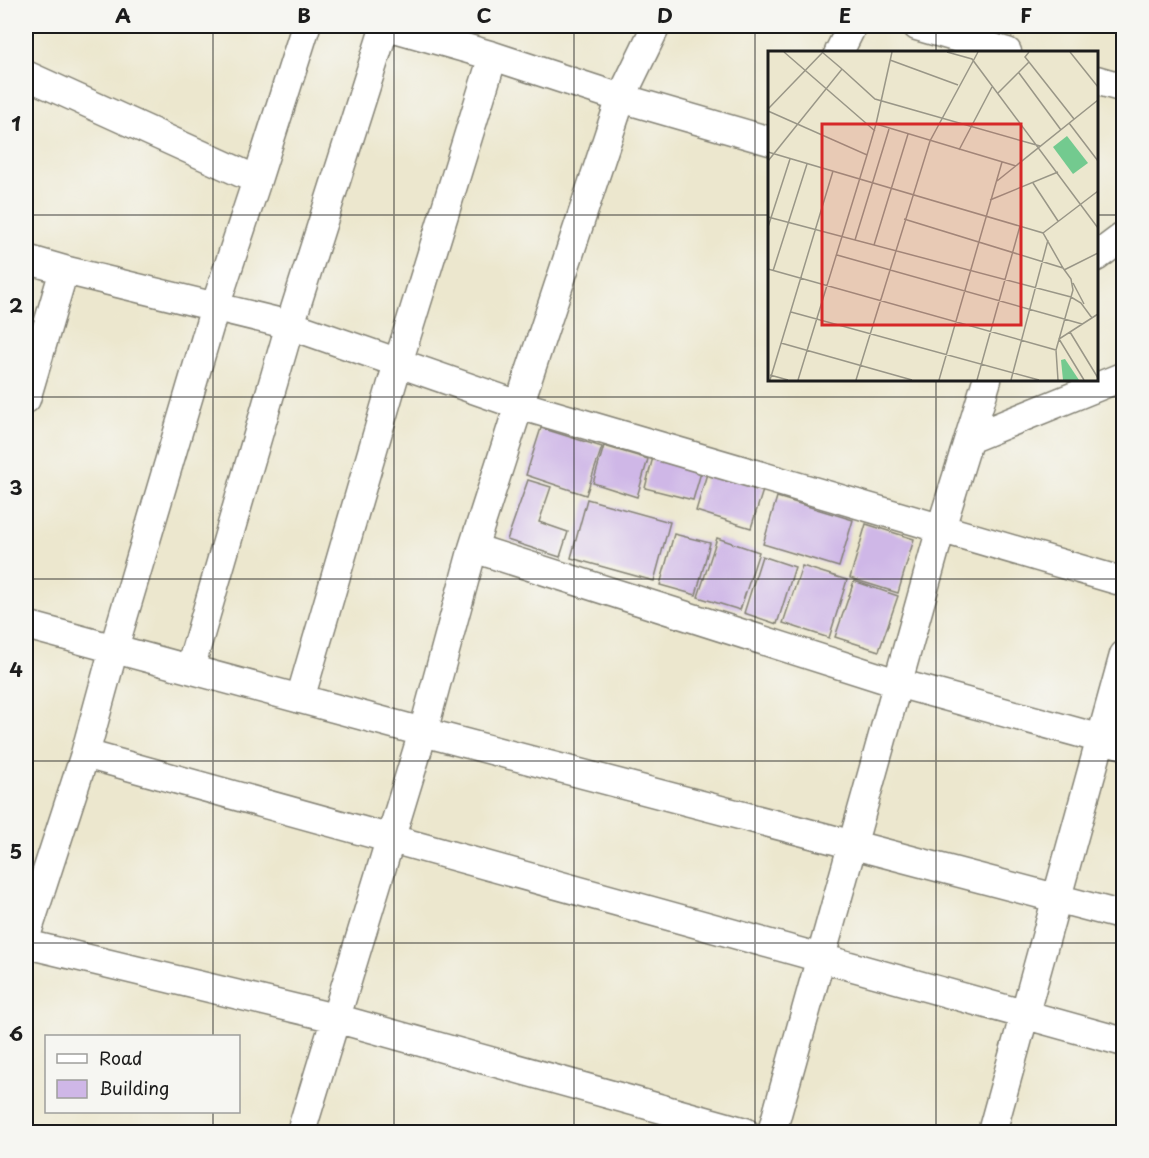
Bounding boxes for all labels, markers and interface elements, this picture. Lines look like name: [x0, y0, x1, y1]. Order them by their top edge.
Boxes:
text: A: [115, 0, 131, 30]
text: B: [297, 0, 311, 30]
text: C: [476, 0, 492, 30]
text: D: [657, 0, 673, 30]
text: E: [839, 0, 851, 30]
text: F: [1020, 0, 1032, 30]
inset map: [768, 51, 1098, 381]
text: 1: [11, 108, 21, 138]
text: 2: [9, 290, 23, 320]
text: 3: [9, 472, 23, 502]
text: 4: [9, 654, 23, 684]
text: 5: [10, 836, 22, 866]
text: 6: [9, 1018, 23, 1048]
legend: [45, 1035, 240, 1113]
text: Road: [99, 1044, 143, 1071]
text: Building: [99, 1074, 169, 1101]

